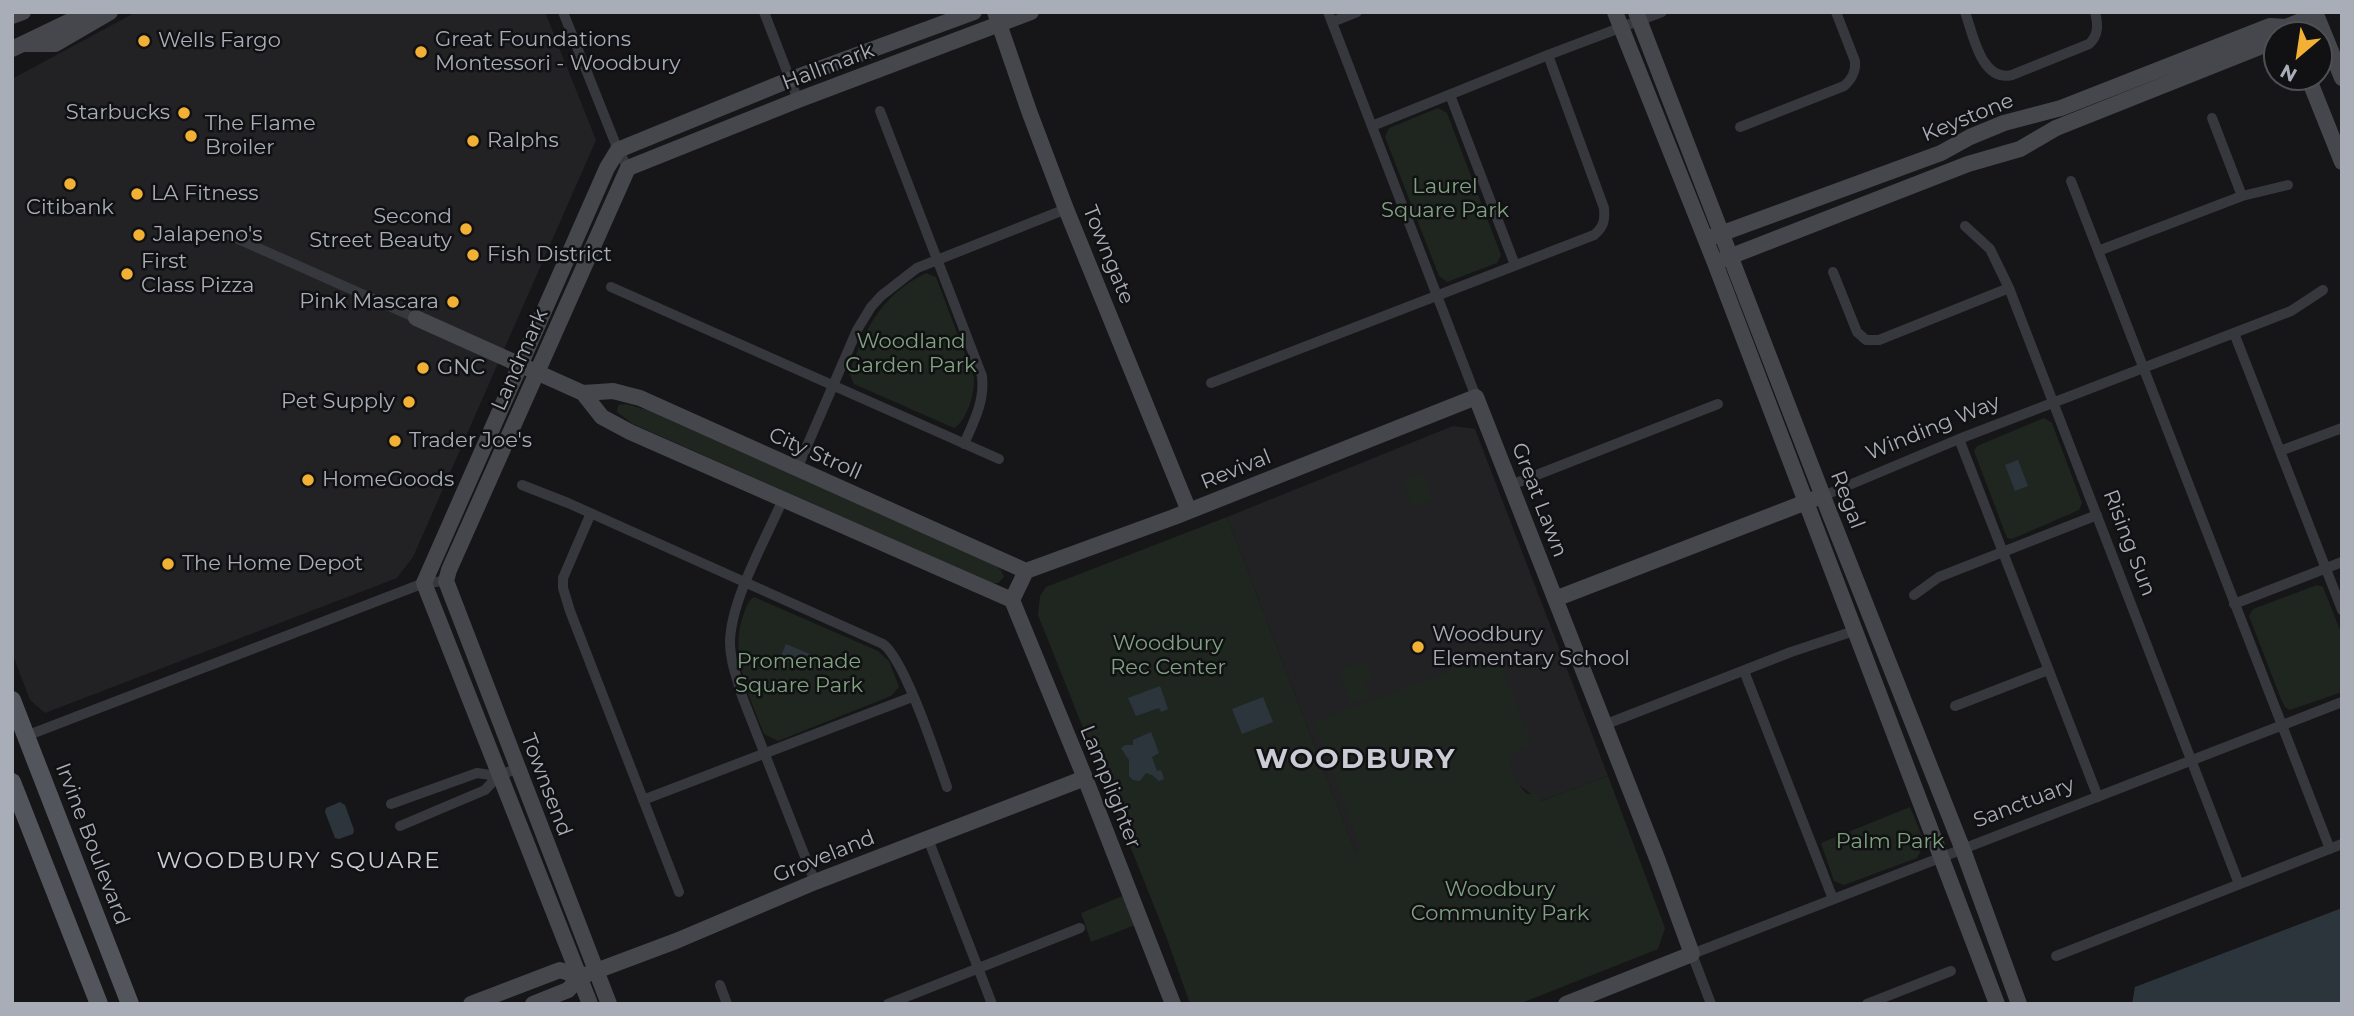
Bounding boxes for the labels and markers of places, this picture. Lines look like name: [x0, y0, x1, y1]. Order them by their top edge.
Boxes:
place label: Great Foundations Montessori - Woodbury: [435, 27, 681, 77]
place label: Wells Fargo: [158, 28, 281, 54]
marker: Wells Fargo: [136, 33, 152, 49]
marker: Great Foundations Montessori - Woodbury: [413, 44, 429, 60]
place label: Starbucks: [66, 100, 170, 126]
marker: Starbucks: [176, 105, 192, 121]
place label: The Flame Broiler: [205, 111, 316, 161]
marker: The Flame Broiler: [183, 128, 199, 144]
place label: Ralphs: [487, 128, 559, 154]
marker: Ralphs: [465, 133, 481, 149]
marker: Citibank: [62, 176, 78, 192]
place label: LA Fitness: [151, 181, 259, 207]
marker: LA Fitness: [129, 186, 145, 202]
place label: Citibank: [26, 195, 114, 221]
place label: Second Street Beauty: [309, 204, 452, 254]
marker: Second Street Beauty: [458, 221, 474, 237]
place label: Jalapeno's: [153, 222, 262, 248]
marker: Jalapeno's: [131, 227, 147, 243]
place label: Fish District: [487, 242, 612, 268]
marker: Fish District: [465, 247, 481, 263]
place label: First Class Pizza: [141, 249, 255, 299]
marker: First Class Pizza: [119, 266, 135, 282]
place label: Pink Mascara: [299, 289, 439, 315]
marker: Pink Mascara: [445, 294, 461, 310]
place label: GNC: [437, 355, 485, 381]
marker: GNC: [415, 360, 431, 376]
place label: Pet Supply: [281, 389, 395, 415]
marker: Pet Supply: [401, 394, 417, 410]
place label: Trader Joe's: [409, 428, 532, 454]
marker: Trader Joe's: [387, 433, 403, 449]
place label: HomeGoods: [322, 467, 454, 493]
marker: HomeGoods: [300, 472, 316, 488]
place label: The Home Depot: [182, 551, 363, 577]
marker: The Home Depot: [160, 556, 176, 572]
place label: Woodbury Elementary School: [1432, 622, 1630, 672]
marker: Woodbury Elementary School: [1410, 639, 1426, 655]

